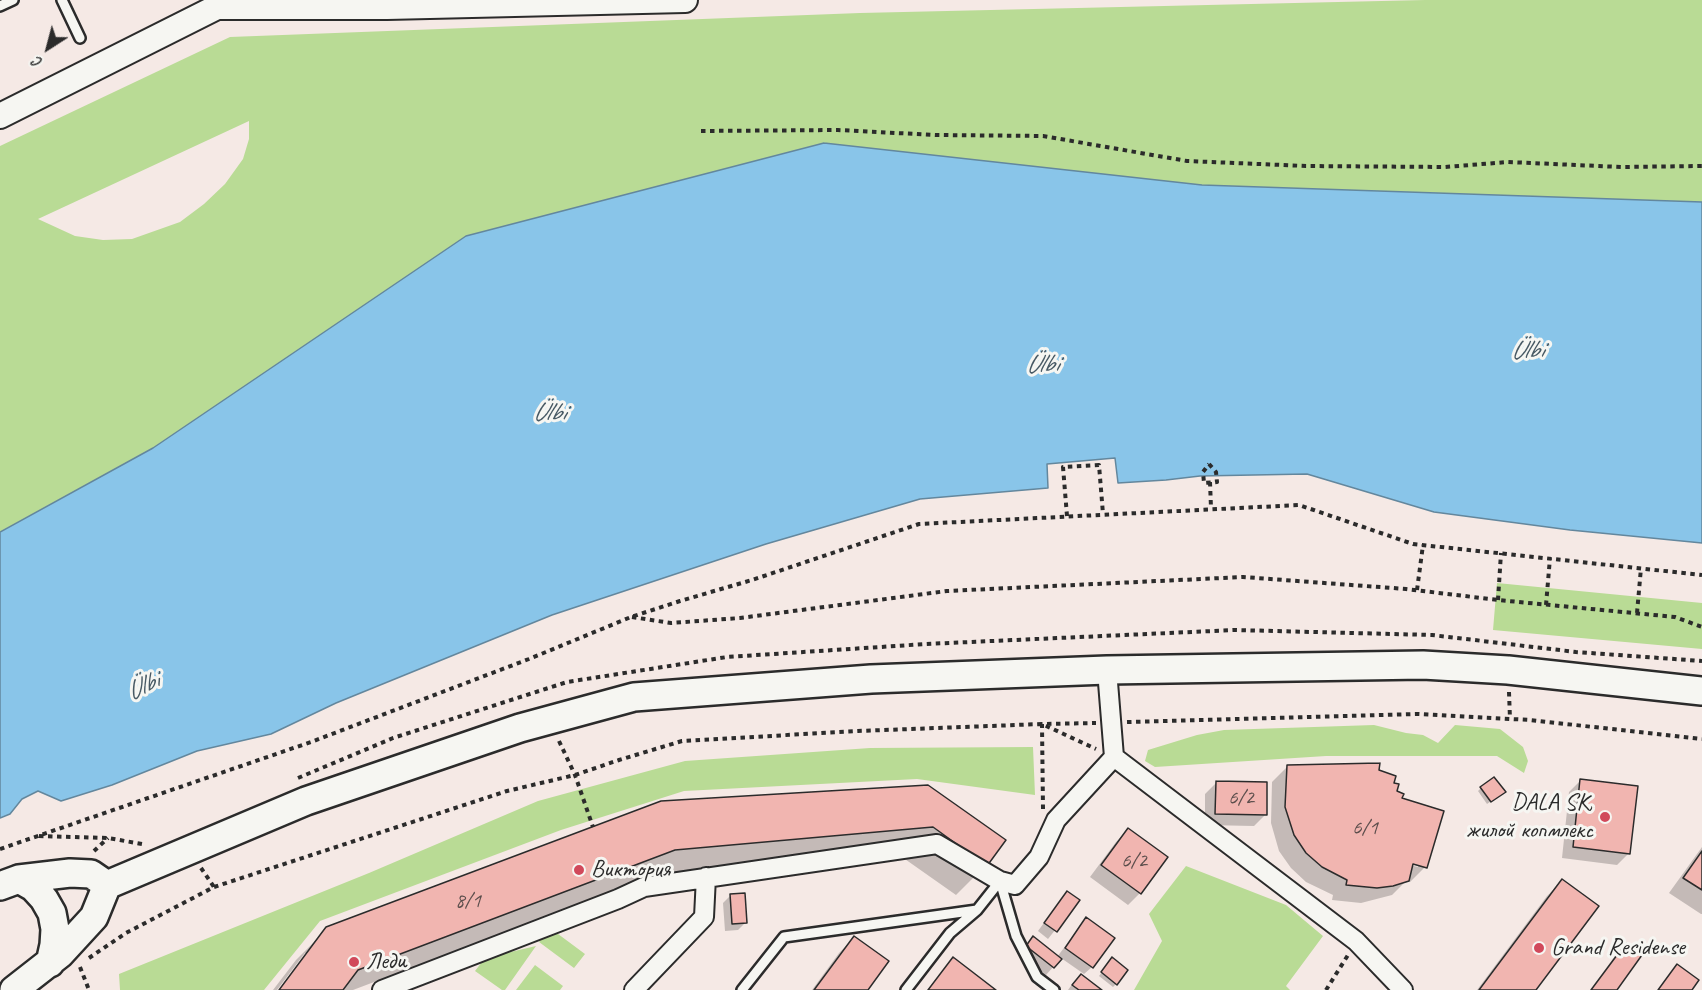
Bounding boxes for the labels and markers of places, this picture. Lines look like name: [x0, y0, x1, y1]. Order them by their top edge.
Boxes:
place label: DALA SK, жилой копмлекс: [1466, 789, 1593, 845]
marker: DALA SK, жилой копмлекс: [1598, 810, 1612, 824]
place label: Виктория: [591, 856, 670, 884]
marker: Виктория: [572, 863, 586, 877]
place label: Grand Residense: [1551, 934, 1685, 962]
marker: Grand Residense: [1532, 941, 1546, 955]
place label: Леди: [366, 948, 406, 976]
marker: Леди: [347, 955, 361, 969]

